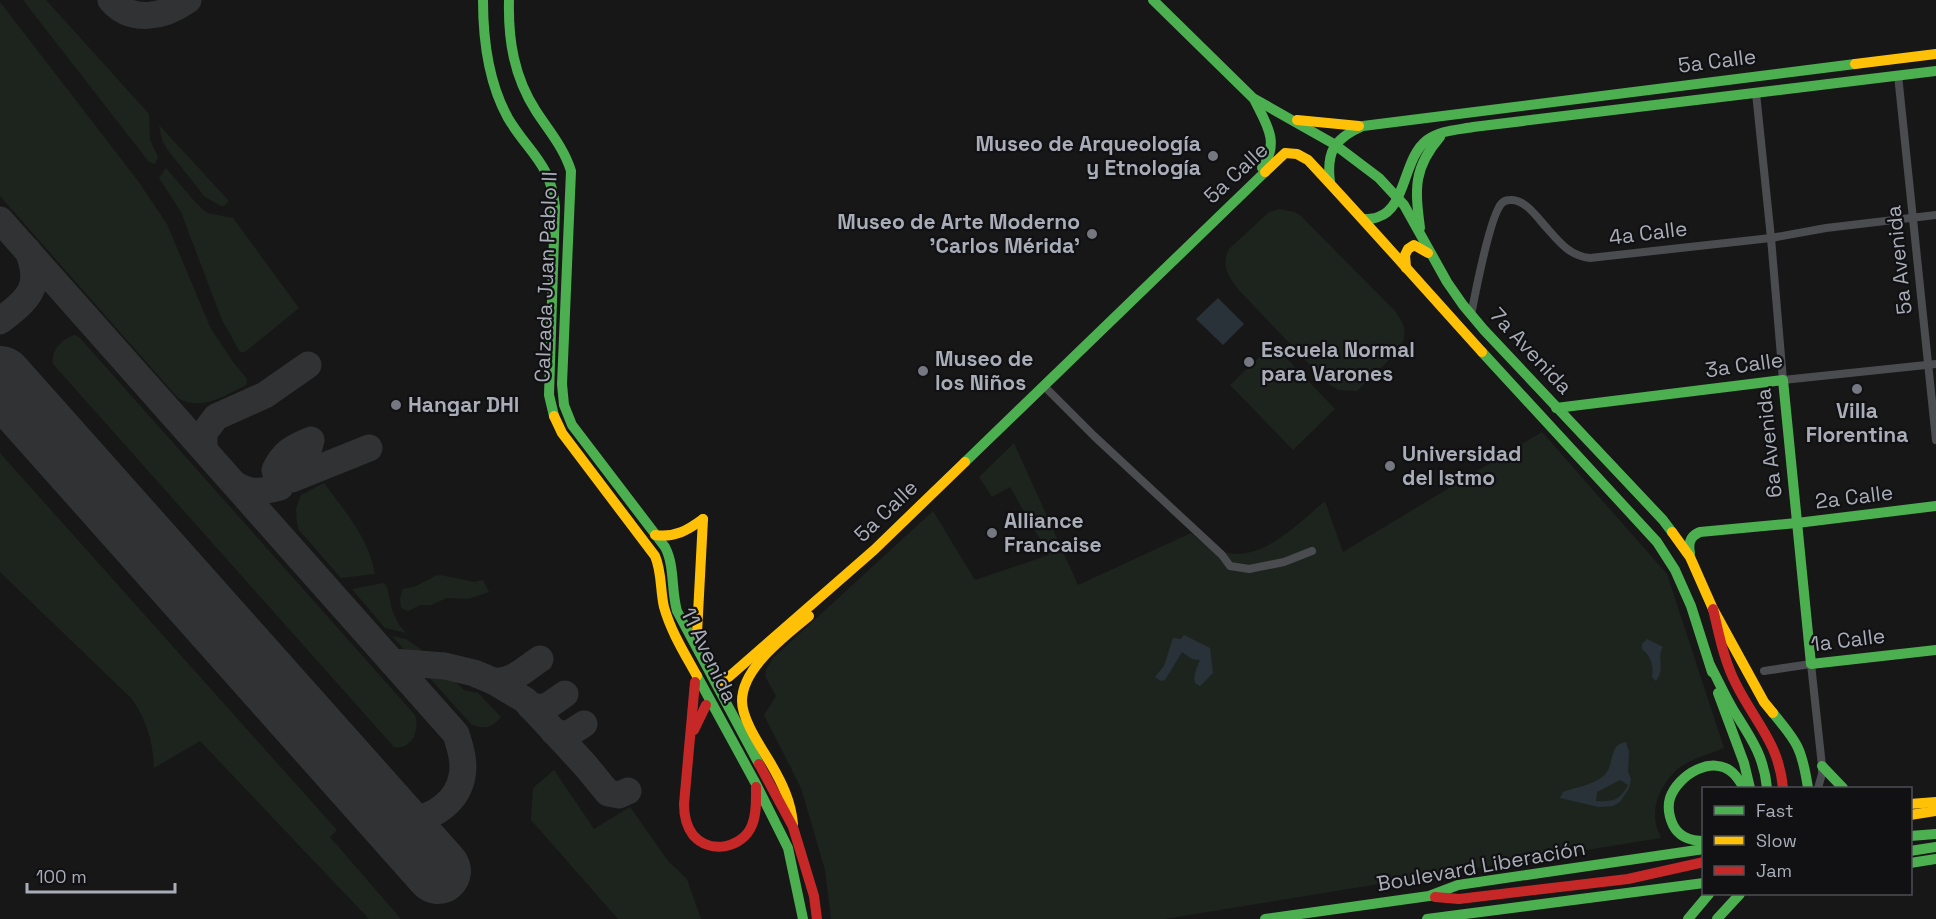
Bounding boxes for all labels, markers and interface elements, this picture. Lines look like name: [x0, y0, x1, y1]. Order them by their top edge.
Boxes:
street label: 5a Calle: [1676, 42, 1757, 79]
place label: Museo de Arqueología y Etnología: [976, 130, 1201, 181]
street label: 5a Calle: [1198, 136, 1274, 209]
marker: Museo de Arqueología y Etnología: [1206, 149, 1220, 163]
street label: Calzada Juan Pablo II: [528, 171, 563, 383]
street label: 5a Avenida: [1879, 204, 1918, 316]
place label: Museo de Arte Moderno 'Carlos Mérida': [837, 208, 1080, 259]
street label: 4a Calle: [1607, 214, 1689, 251]
marker: Museo de Arte Moderno 'Carlos Mérida': [1085, 227, 1099, 241]
street label: 7a Avenida: [1484, 302, 1578, 400]
place label: Escuela Normal para Varones: [1261, 336, 1415, 387]
place label: Museo de los Niños: [935, 345, 1033, 396]
street label: 3a Calle: [1703, 346, 1785, 383]
marker: Escuela Normal para Varones: [1242, 355, 1256, 369]
marker: Museo de los Niños: [916, 364, 930, 378]
marker: Villa Florentina: [1850, 382, 1864, 396]
street label: 6a Avenida: [1749, 387, 1788, 499]
place label: Hangar DHl: [408, 391, 519, 418]
place label: Villa Florentina: [1806, 397, 1908, 448]
marker: Hangar DHl: [389, 398, 403, 412]
place label: Universidad del Istmo: [1402, 440, 1521, 491]
marker: Universidad del Istmo: [1383, 459, 1397, 473]
street label: 5a Calle: [848, 474, 923, 548]
street label: 2a Calle: [1813, 478, 1895, 515]
place label: Alliance Francaise: [1004, 507, 1102, 558]
marker: Alliance Francaise: [985, 526, 999, 540]
street label: 11 Avenida: [675, 603, 744, 707]
street label: 1a Calle: [1809, 622, 1887, 657]
legend: [1702, 787, 1912, 895]
text: Fast: [1756, 799, 1793, 822]
text: Slow: [1756, 829, 1797, 852]
street label: Boulevard Liberación: [1374, 834, 1588, 897]
scale bar: [27, 856, 176, 894]
text: Jam: [1756, 859, 1792, 882]
text: 100 m: [36, 865, 87, 888]

